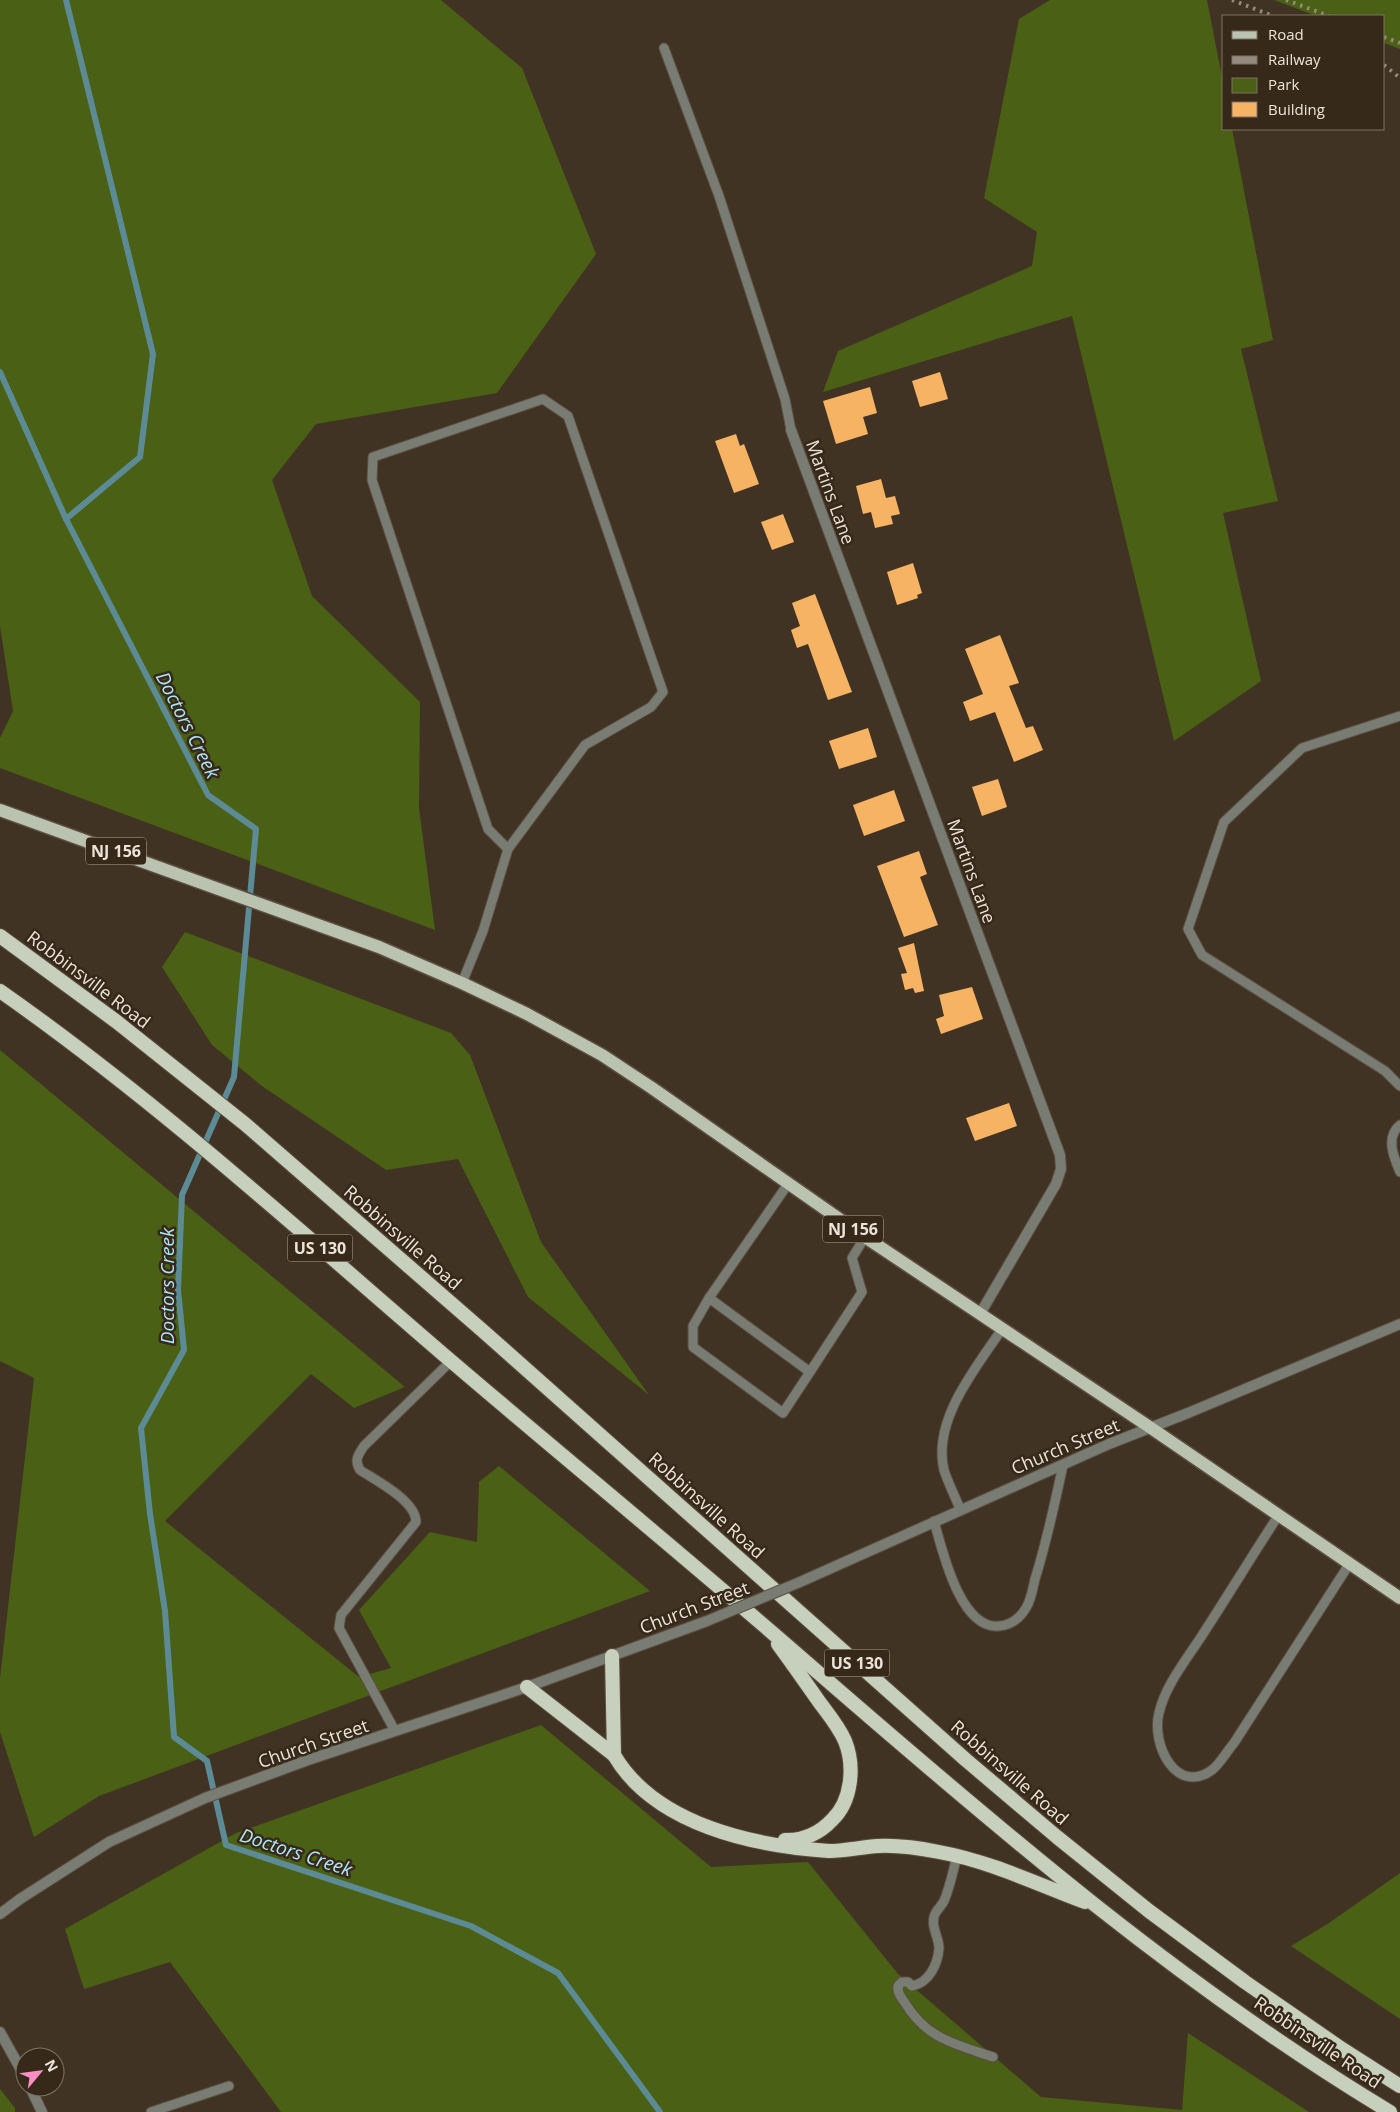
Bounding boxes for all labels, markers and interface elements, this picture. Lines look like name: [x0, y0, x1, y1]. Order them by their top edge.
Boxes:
legend: [1222, 15, 1385, 130]
text: Road: [1268, 24, 1304, 44]
text: Railway: [1268, 49, 1321, 69]
text: Park: [1268, 74, 1299, 94]
text: Building: [1268, 99, 1325, 119]
street label: Martins Lane: [801, 437, 861, 547]
water label: Doctors Creek: [150, 667, 226, 783]
street label: Martins Lane: [942, 816, 1002, 926]
road number: NJ 156: [86, 838, 146, 864]
street label: Robbinsville Road: [22, 925, 156, 1033]
street label: Robbinsville Road: [339, 1179, 467, 1295]
road number: NJ 156: [823, 1216, 883, 1242]
water label: Doctors Creek: [154, 1227, 180, 1344]
road number: US 130: [288, 1234, 352, 1262]
street label: Church Street: [1007, 1412, 1123, 1480]
street label: Robbinsville Road: [644, 1446, 770, 1564]
street label: Church Street: [636, 1575, 752, 1639]
road number: US 130: [824, 1650, 890, 1676]
street label: Church Street: [255, 1713, 371, 1773]
street label: Robbinsville Road: [946, 1714, 1074, 1830]
water label: Doctors Creek: [237, 1822, 356, 1883]
street label: Robbinsville Road: [1250, 1991, 1386, 2093]
north arrow: [15, 2047, 65, 2097]
text: N: [41, 2056, 63, 2075]

